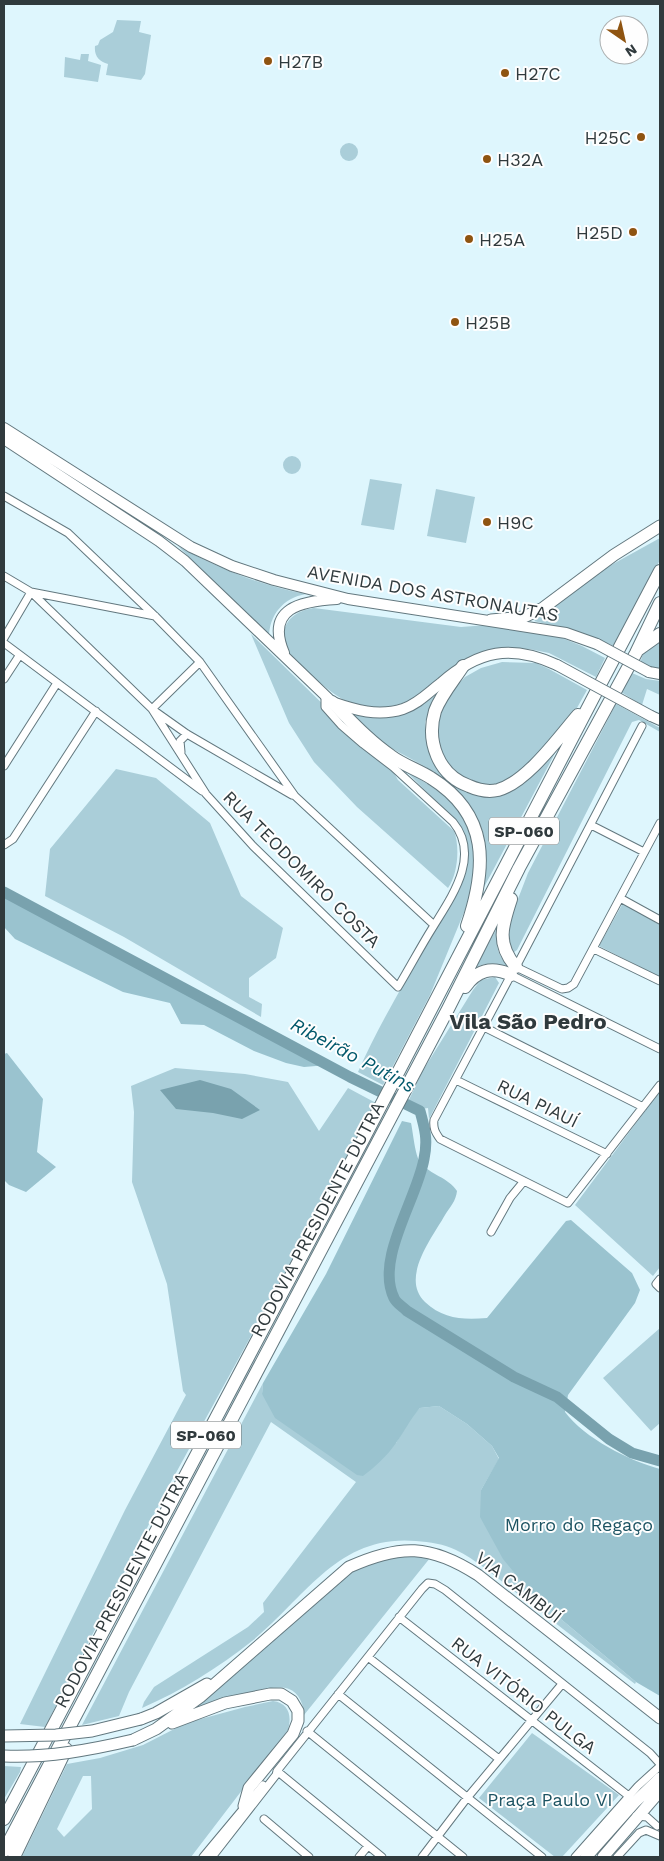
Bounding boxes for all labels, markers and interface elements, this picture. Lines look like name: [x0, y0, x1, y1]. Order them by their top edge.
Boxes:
north arrow: [599, 15, 649, 65]
text: N: [622, 41, 640, 60]
place label: H27B: [278, 51, 323, 72]
marker: H27B: [262, 55, 274, 67]
place label: H27C: [515, 63, 561, 84]
marker: H27C: [499, 67, 511, 79]
place label: H25C: [584, 127, 631, 148]
marker: H25C: [635, 131, 647, 143]
place label: H32A: [497, 149, 543, 170]
marker: H32A: [481, 153, 493, 165]
place label: H25D: [576, 222, 623, 243]
marker: H25D: [627, 226, 639, 238]
place label: H25A: [479, 229, 525, 250]
marker: H25A: [463, 233, 475, 245]
place label: H25B: [465, 312, 511, 333]
marker: H25B: [449, 316, 461, 328]
place label: H9C: [497, 512, 534, 533]
marker: H9C: [481, 516, 493, 528]
street label: AVENIDA DOS ASTRONAUTAS: [306, 561, 560, 625]
street label: RUA TEODOMIRO COSTA: [219, 786, 385, 952]
road number: SP-060: [489, 818, 559, 844]
district label: Vila São Pedro: [449, 1009, 607, 1034]
water label: Ribeirão Putins: [287, 1013, 419, 1098]
street label: RUA PIAUÍ: [494, 1074, 582, 1132]
street label: RODOVIA PRESIDENTE DUTRA: [246, 1098, 388, 1340]
road number: SP-060: [171, 1422, 241, 1448]
street label: RODOVIA PRESIDENTE DUTRA: [50, 1469, 192, 1711]
park label: Morro do Regaço: [505, 1514, 653, 1535]
street label: VIA CAMBUÍ: [472, 1547, 566, 1627]
street label: RUA VITÓRIO PULGA: [447, 1632, 601, 1758]
park label: Praça Paulo VI: [487, 1789, 613, 1810]

